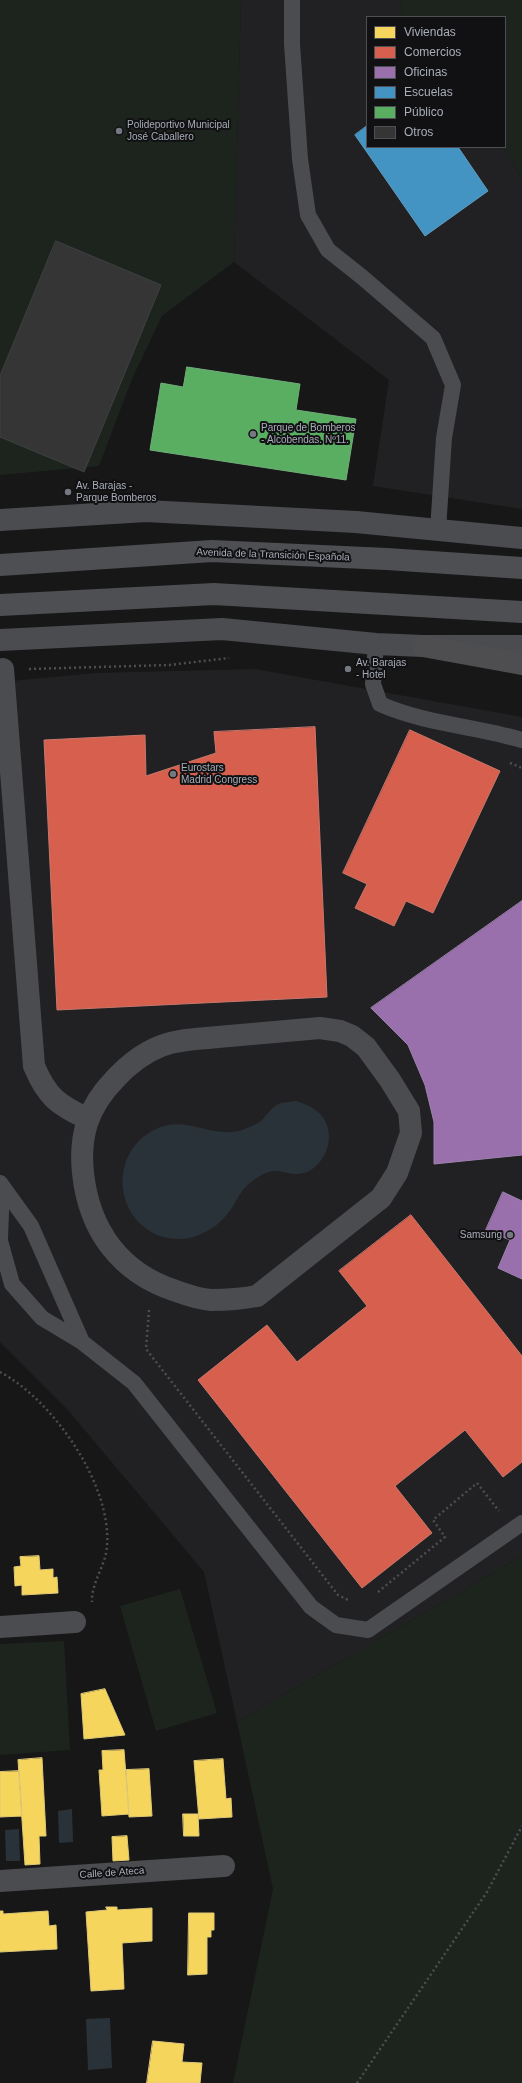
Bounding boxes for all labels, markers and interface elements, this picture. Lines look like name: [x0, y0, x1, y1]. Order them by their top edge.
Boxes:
legend: [366, 16, 506, 148]
text: Viviendas: [404, 25, 456, 39]
text: Comercios: [404, 45, 461, 59]
text: Oficinas: [404, 65, 447, 79]
text: Escuelas: [404, 85, 453, 99]
text: Público: [404, 105, 443, 119]
place label: Polideportivo Municipal José Caballero: [127, 119, 230, 142]
text: Otros: [404, 125, 433, 139]
marker: Polideportivo Municipal José Caballero: [114, 126, 124, 136]
place label: Parque de Bomberos - Alcobendas. Nº11.: [261, 422, 356, 446]
marker: Parque de Bomberos - Alcobendas. Nº11.: [248, 429, 258, 439]
place label: Av. Barajas - Parque Bomberos: [76, 480, 157, 504]
marker: Av. Barajas - Parque Bomberos: [63, 487, 73, 497]
street label: Avenida de la Transición Española: [196, 546, 350, 564]
place label: Av. Barajas - Hotel: [356, 657, 406, 680]
marker: Av. Barajas - Hotel: [343, 664, 353, 674]
place label: Eurostars Madrid Congress: [181, 762, 257, 786]
marker: Eurostars Madrid Congress: [168, 769, 178, 779]
place label: Samsung: [460, 1229, 502, 1241]
marker: Samsung: [505, 1230, 515, 1240]
street label: Calle de Ateca: [79, 1865, 145, 1881]

